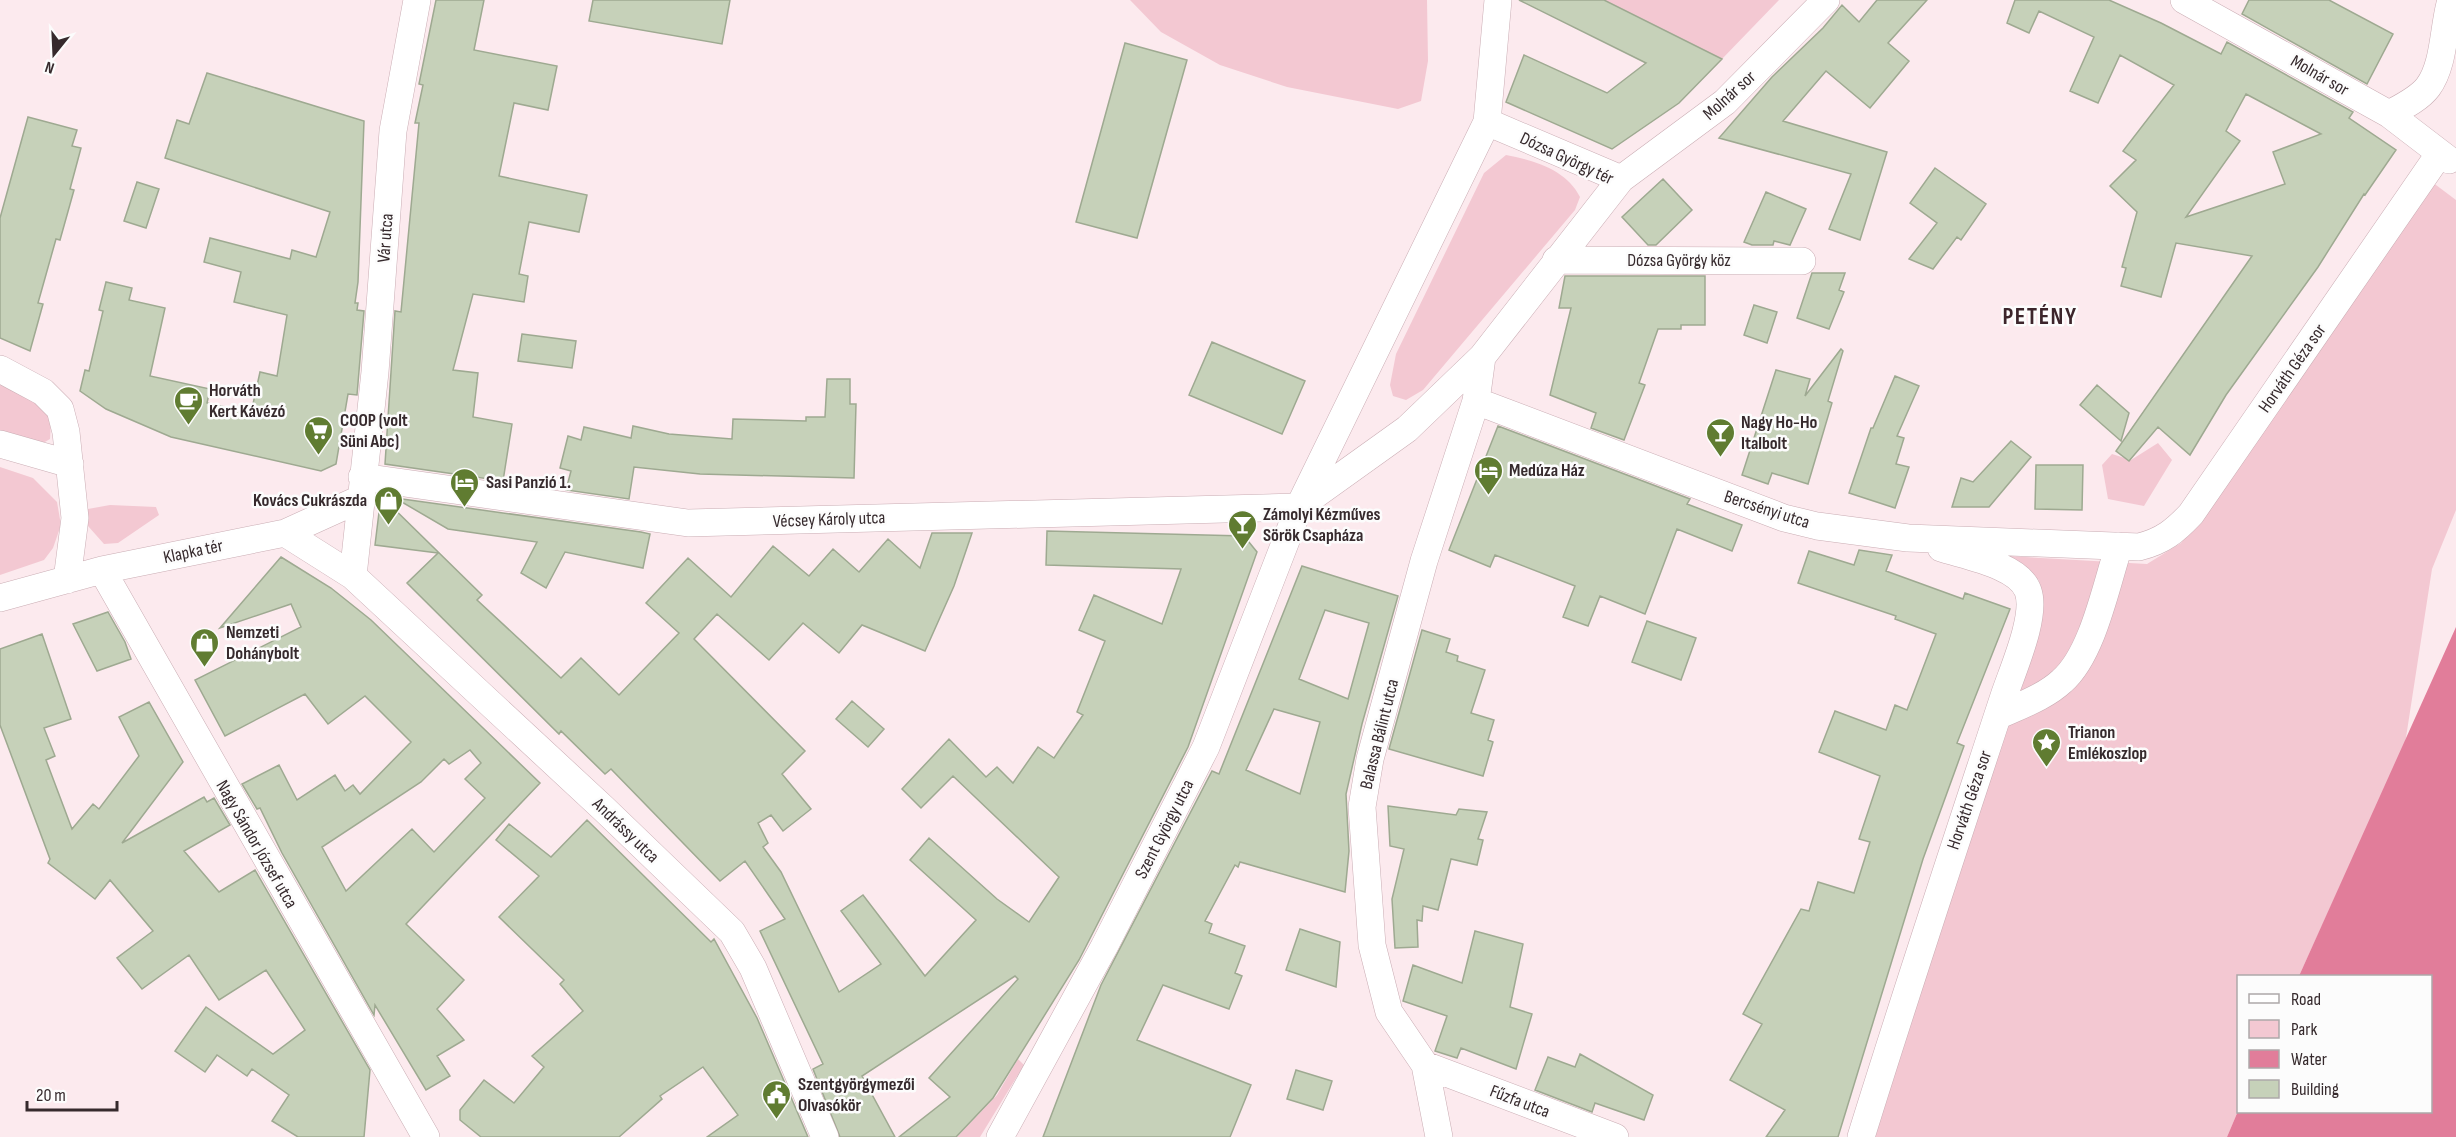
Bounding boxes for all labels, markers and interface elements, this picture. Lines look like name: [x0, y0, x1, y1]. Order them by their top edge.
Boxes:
north arrow: [24, 24, 84, 84]
street label: Molnár sor: [2287, 51, 2352, 100]
text: N: [43, 56, 57, 77]
street label: Molnár sor: [1699, 66, 1760, 124]
street label: Dózsa György tér: [1517, 128, 1617, 189]
street label: Vár utca: [373, 213, 398, 263]
street label: Dózsa György köz: [1627, 250, 1731, 271]
district label: PETÉNY: [2003, 302, 2078, 331]
street label: Horváth Géza sor: [2254, 320, 2331, 417]
place label: Horváth Kert Kávézó: [209, 380, 285, 422]
cafe icon: Horváth Kert Kávézó: [172, 384, 204, 426]
place label: COOP (volt Süni Abc): [340, 410, 408, 452]
place label: Nagy Ho-Ho Italbolt: [1741, 412, 1818, 454]
supermarket icon: COOP (volt Süni Abc): [303, 414, 335, 456]
bar icon: Nagy Ho-Ho Italbolt: [1704, 416, 1736, 458]
hotel icon: Medúza Ház: [1472, 454, 1504, 496]
place label: Medúza Ház: [1509, 460, 1585, 481]
hotel icon: Sasi Panzió 1.: [449, 466, 481, 508]
place label: Sasi Panzió 1.: [486, 472, 571, 493]
shop icon: Kovács Cukrászda: [372, 484, 404, 526]
street label: Bercsényi utca: [1721, 486, 1812, 533]
place label: Kovács Cukrászda: [253, 490, 367, 511]
place label: Zámolyi Kézműves Sörök Csapháza: [1263, 504, 1381, 546]
street label: Vécsey Károly utca: [772, 507, 886, 532]
bar icon: Zámolyi Kézműves Sörök Csapháza: [1226, 508, 1258, 550]
street label: Klapka tér: [161, 535, 225, 568]
place label: Nemzeti Dohánybolt: [226, 622, 299, 664]
shop icon: Nemzeti Dohánybolt: [189, 626, 221, 668]
street label: Balassa Bálint utca: [1356, 677, 1403, 791]
place label: Trianon Emlékoszlop: [2068, 722, 2147, 764]
place icon: Trianon Emlékoszlop: [2031, 726, 2063, 768]
street label: Horváth Géza sor: [1943, 748, 1996, 852]
street label: Szent György utca: [1130, 776, 1198, 882]
street label: Nagy Sándor József utca: [211, 777, 302, 912]
street label: Andrássy utca: [587, 793, 663, 867]
legend: [2237, 975, 2432, 1113]
text: Road: [2291, 989, 2321, 1010]
text: Park: [2291, 1019, 2317, 1040]
text: Water: [2291, 1049, 2327, 1070]
scale bar: [27, 1074, 117, 1112]
place label: Szentgyörgymezői Olvasókör: [798, 1074, 915, 1116]
public building icon: Szentgyörgymezői Olvasókör: [761, 1078, 793, 1120]
text: Building: [2291, 1079, 2339, 1100]
street label: Fűzfa utca: [1487, 1080, 1553, 1122]
text: 20 m: [36, 1085, 66, 1106]

